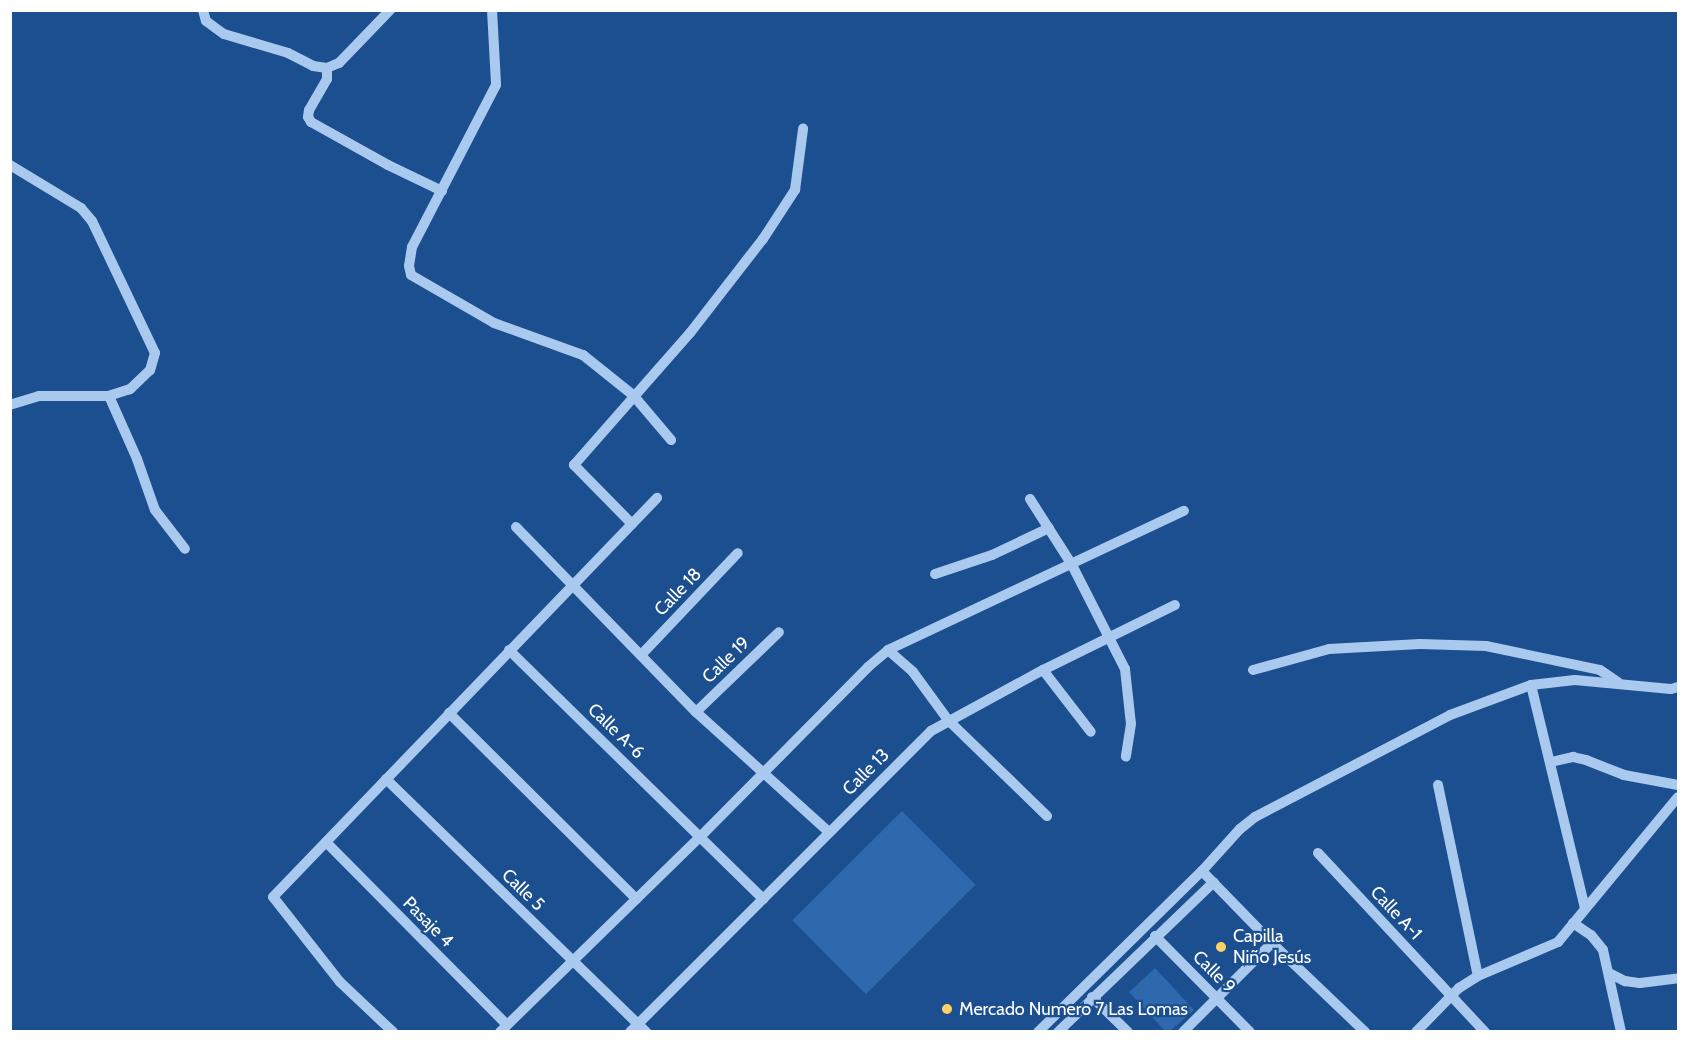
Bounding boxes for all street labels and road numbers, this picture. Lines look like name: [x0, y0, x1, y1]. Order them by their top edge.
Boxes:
street label: Calle 18: [650, 564, 706, 620]
street label: Calle 19: [698, 632, 754, 688]
street label: Calle A-6: [583, 699, 649, 763]
street label: Calle 13: [838, 744, 894, 800]
street label: Calle 5: [497, 864, 549, 916]
street label: Calle A-1: [1366, 882, 1426, 944]
street label: Pasaje 4: [398, 892, 458, 952]
street label: Calle 9: [1188, 946, 1240, 998]

